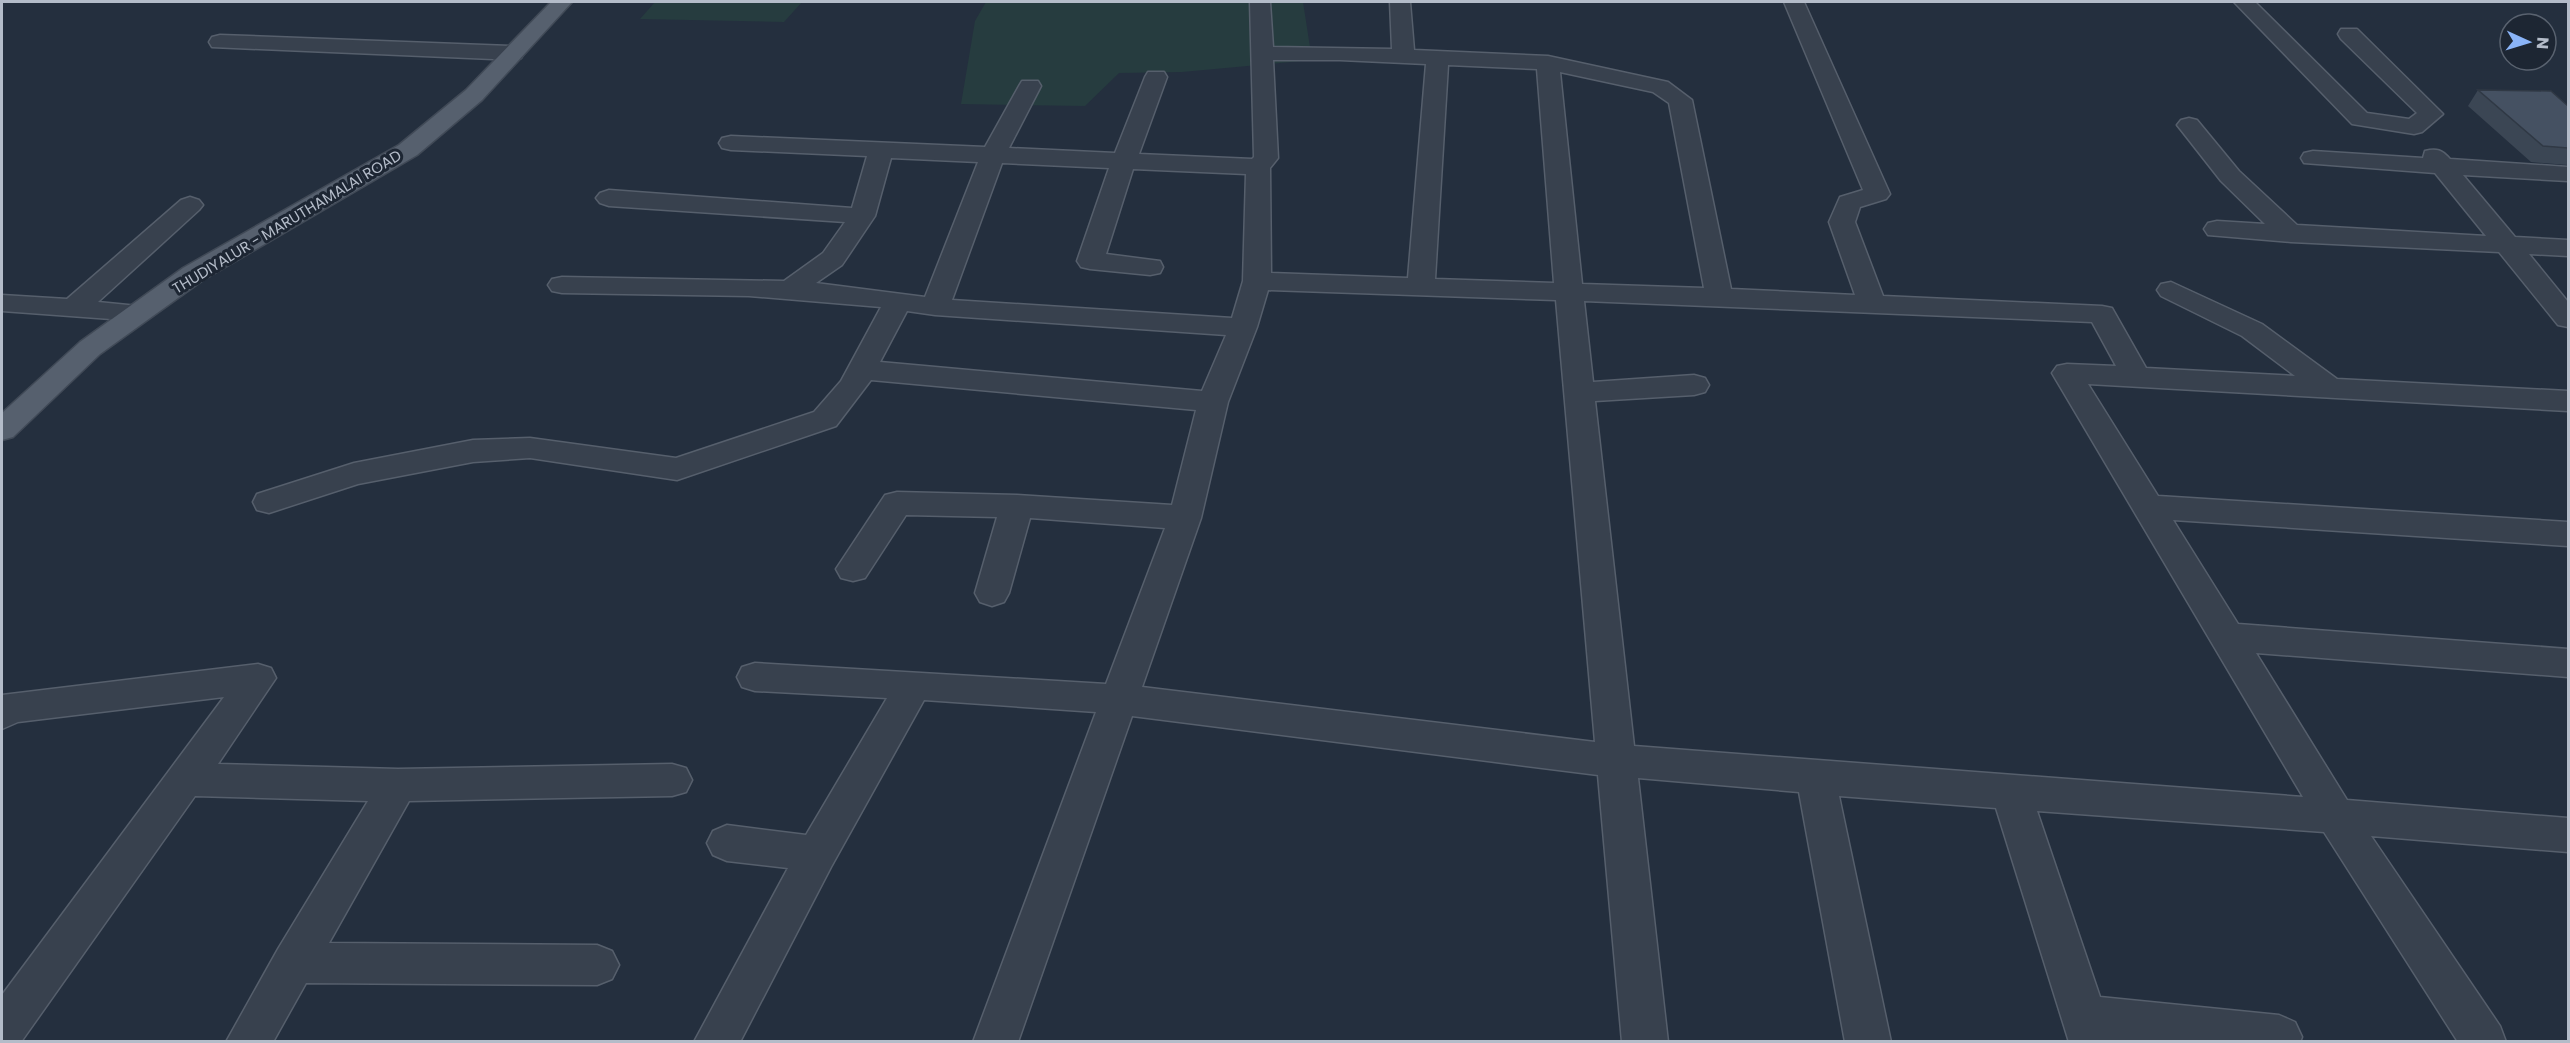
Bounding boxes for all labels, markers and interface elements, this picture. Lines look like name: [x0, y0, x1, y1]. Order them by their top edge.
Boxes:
north arrow: [2498, 12, 2558, 72]
text: N: [2531, 36, 2554, 50]
street label: THUDIYALUR - MARUTHAMALAI ROAD: [168, 145, 405, 298]

